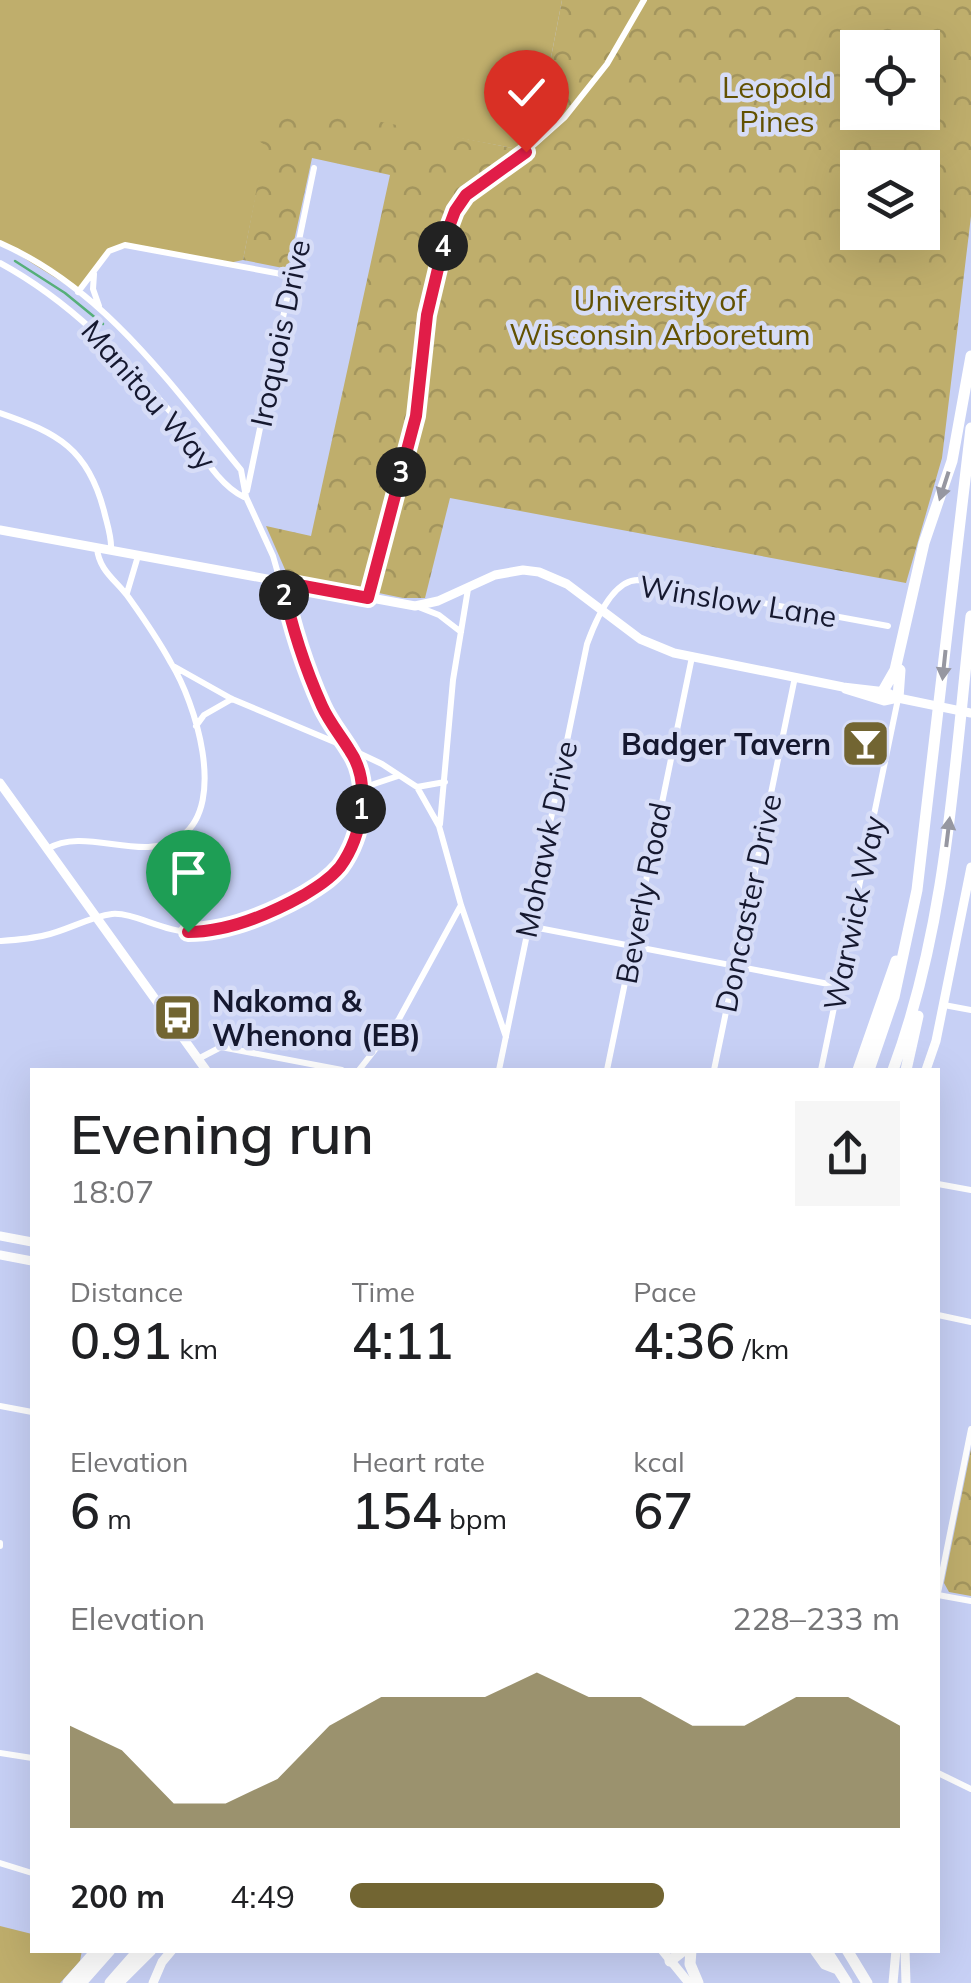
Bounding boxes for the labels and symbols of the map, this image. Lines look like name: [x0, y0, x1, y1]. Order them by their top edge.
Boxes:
pin: [484, 50, 569, 153]
park label: Leopold Pines: [722, 68, 832, 140]
pin: 4: [418, 221, 468, 271]
street label: Iroquois Drive: [242, 236, 318, 430]
park label: University of Wisconsin Arboretum: [509, 281, 811, 353]
street label: Manitou Way: [73, 312, 225, 478]
pin: 3: [376, 447, 426, 497]
one-way arrow: [935, 471, 950, 501]
street label: Winslow Lane: [637, 567, 839, 635]
pin: 2: [259, 570, 309, 620]
one-way arrow: [936, 649, 952, 681]
bar icon: Badger Tavern: [840, 718, 892, 770]
place label: Badger Tavern: [621, 725, 831, 763]
street label: Mohawk Drive: [507, 737, 585, 941]
pin: 1: [336, 784, 386, 834]
street label: Doncaster Drive: [706, 790, 790, 1016]
street label: Beverly Road: [607, 799, 679, 987]
street label: Warwick Way: [815, 812, 893, 1014]
one-way arrow: [940, 816, 956, 847]
pin: [146, 830, 231, 933]
place label: Nakoma & Whenona (EB): [212, 982, 421, 1054]
bus stop icon: Nakoma & Whenona (EB): [151, 992, 203, 1044]

